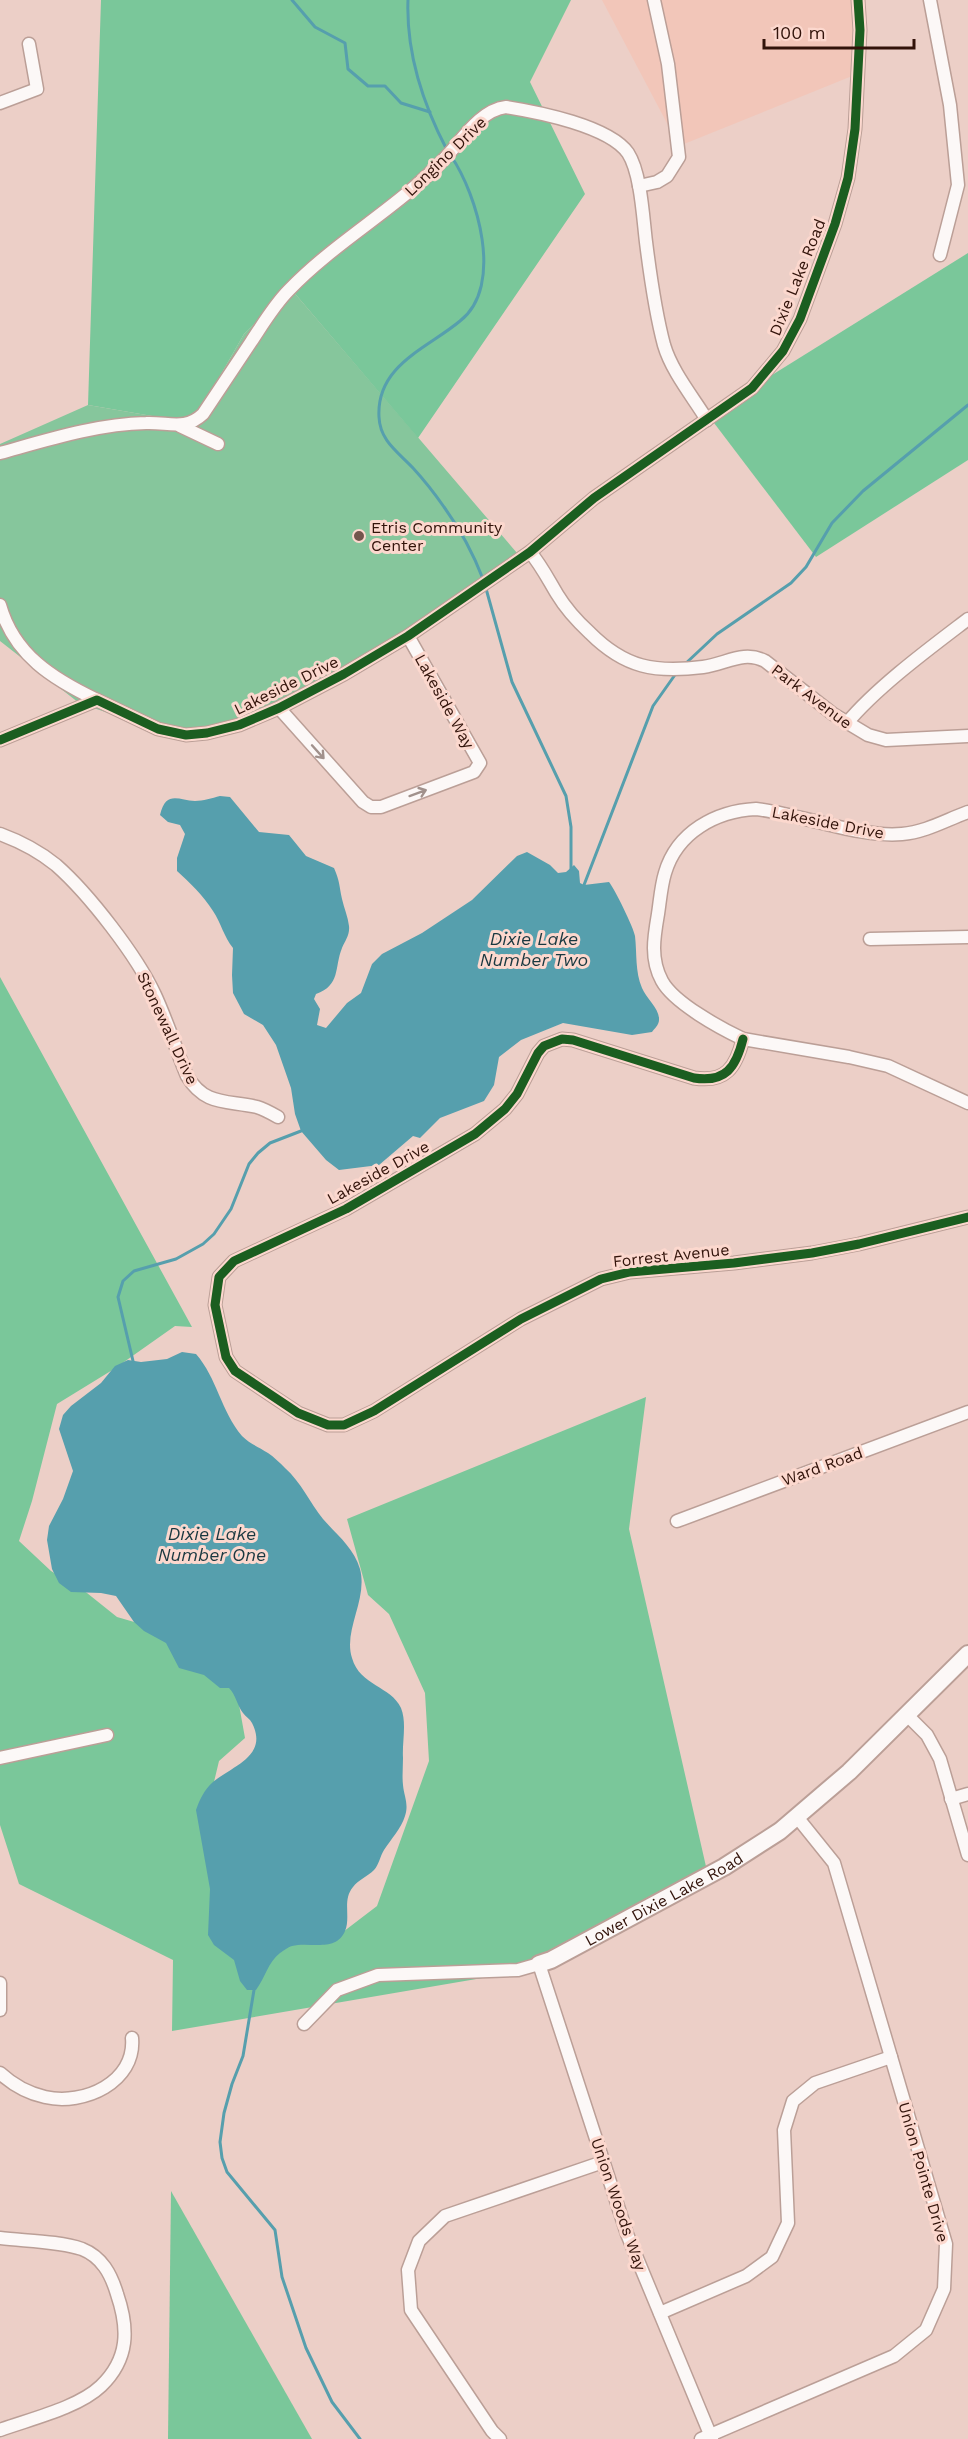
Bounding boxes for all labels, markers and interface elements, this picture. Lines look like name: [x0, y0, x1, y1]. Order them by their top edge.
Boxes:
scale bar: [764, 12, 914, 50]
text: 100 m: [773, 22, 826, 43]
street label: Longino Drive: [400, 113, 490, 200]
street label: Dixie Lake Road: [765, 216, 830, 338]
place label: Etris Community Center: [371, 518, 503, 555]
marker: Etris Community Center: [352, 529, 366, 543]
street label: Lakeside Way: [411, 651, 479, 753]
street label: Lakeside Drive: [231, 652, 342, 719]
street label: Park Avenue: [768, 660, 856, 733]
one-way arrow: [311, 744, 325, 759]
one-way arrow: [408, 787, 427, 798]
street label: Lakeside Drive: [770, 802, 886, 843]
water label: Dixie Lake Number Two: [480, 928, 588, 970]
street label: Stonewall Drive: [133, 969, 202, 1088]
street label: Lakeside Drive: [324, 1137, 433, 1208]
street label: Forrest Avenue: [612, 1240, 730, 1271]
street label: Ward Road: [779, 1443, 865, 1490]
water label: Dixie Lake Number One: [158, 1523, 266, 1565]
street label: Lower Dixie Lake Road: [582, 1848, 747, 1950]
street label: Union Pointe Drive: [894, 2100, 953, 2244]
street label: Union Woods Way: [587, 2135, 650, 2274]

